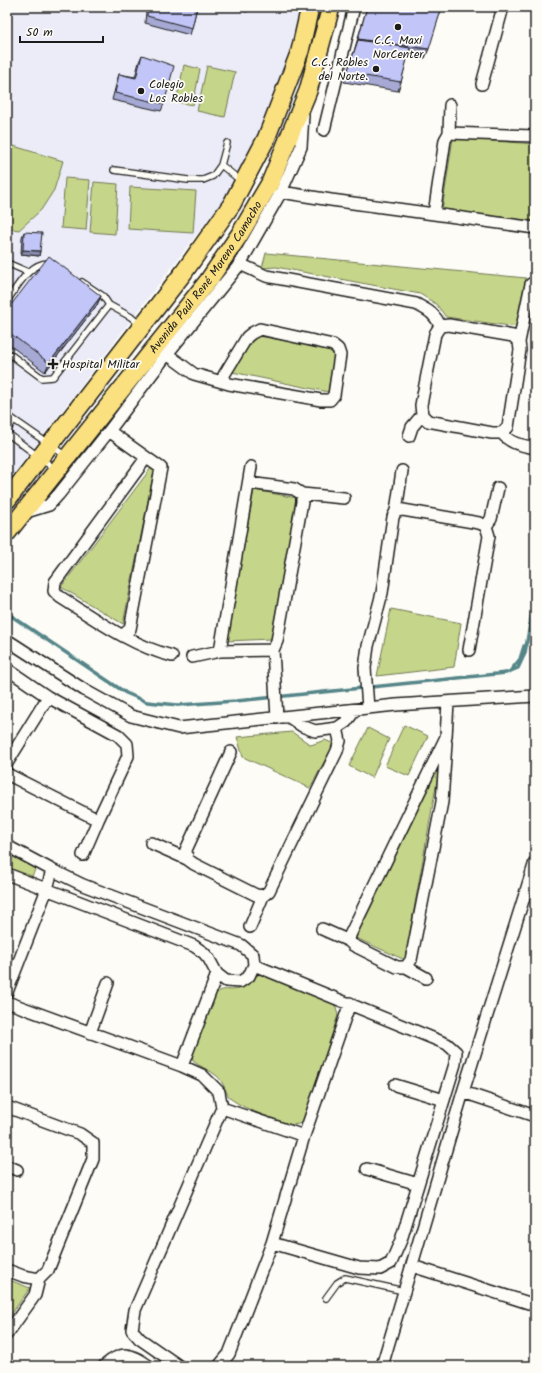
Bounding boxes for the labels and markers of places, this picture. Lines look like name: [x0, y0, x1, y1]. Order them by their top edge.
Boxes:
marker: C.C. Maxi NorCenter: [393, 22, 403, 32]
place label: C.C. Maxi NorCenter: [373, 31, 424, 64]
place label: C.C. Robles del Norte.: [311, 53, 368, 86]
marker: C.C. Robles del Norte.: [371, 64, 381, 74]
place label: Colegio Los Robles: [149, 75, 203, 108]
marker: Colegio Los Robles: [136, 86, 146, 96]
place label: Hospital Militar: [62, 355, 141, 374]
marker: Hospital Militar: [47, 358, 59, 370]

